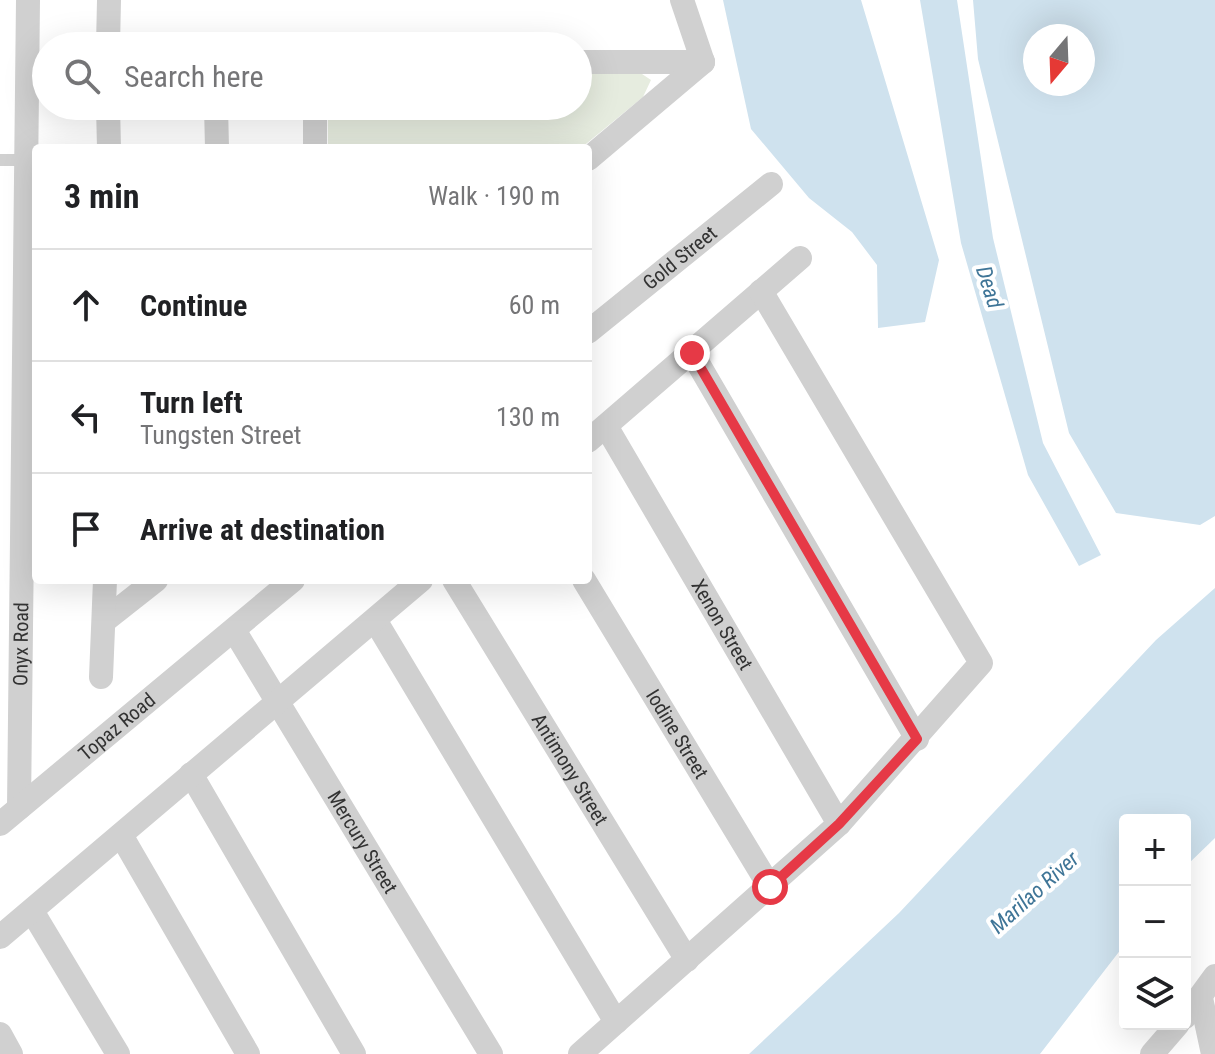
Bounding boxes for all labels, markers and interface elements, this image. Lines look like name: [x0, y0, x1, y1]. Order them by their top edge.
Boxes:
north arrow: [1023, 24, 1095, 96]
search box: [32, 32, 592, 120]
icon: search: [60, 54, 104, 98]
text: Search here: [124, 59, 264, 94]
text: 3 min: [64, 176, 140, 216]
text: Walk · 190 m: [428, 181, 560, 211]
street label: Gold Street: [638, 221, 722, 295]
water label: Dead: [971, 263, 1008, 312]
icon: ahead: [64, 283, 108, 327]
text: Continue: [140, 288, 247, 323]
text: 60 m: [509, 290, 560, 320]
route end: [674, 335, 710, 371]
text: Turn left: [140, 385, 243, 420]
icon: left: [64, 395, 108, 439]
text: 130 m: [496, 402, 560, 432]
text: Tungsten Street: [140, 420, 302, 450]
icon: arrive: [64, 507, 108, 551]
text: Arrive at destination: [140, 512, 385, 547]
street label: Xenon Street: [686, 575, 758, 674]
street label: Onyx Road: [8, 602, 33, 686]
street label: Iodine Street: [641, 685, 714, 783]
street label: Topaz Road: [74, 688, 160, 766]
street label: Antimony Street: [527, 709, 613, 829]
street label: Mercury Street: [322, 787, 403, 898]
map controls: [1119, 814, 1191, 1030]
button: +: [1119, 814, 1191, 886]
water label: Marilao River: [985, 846, 1084, 939]
route start: [752, 869, 788, 905]
button: −: [1119, 886, 1191, 958]
button: layers: [1119, 958, 1191, 1030]

